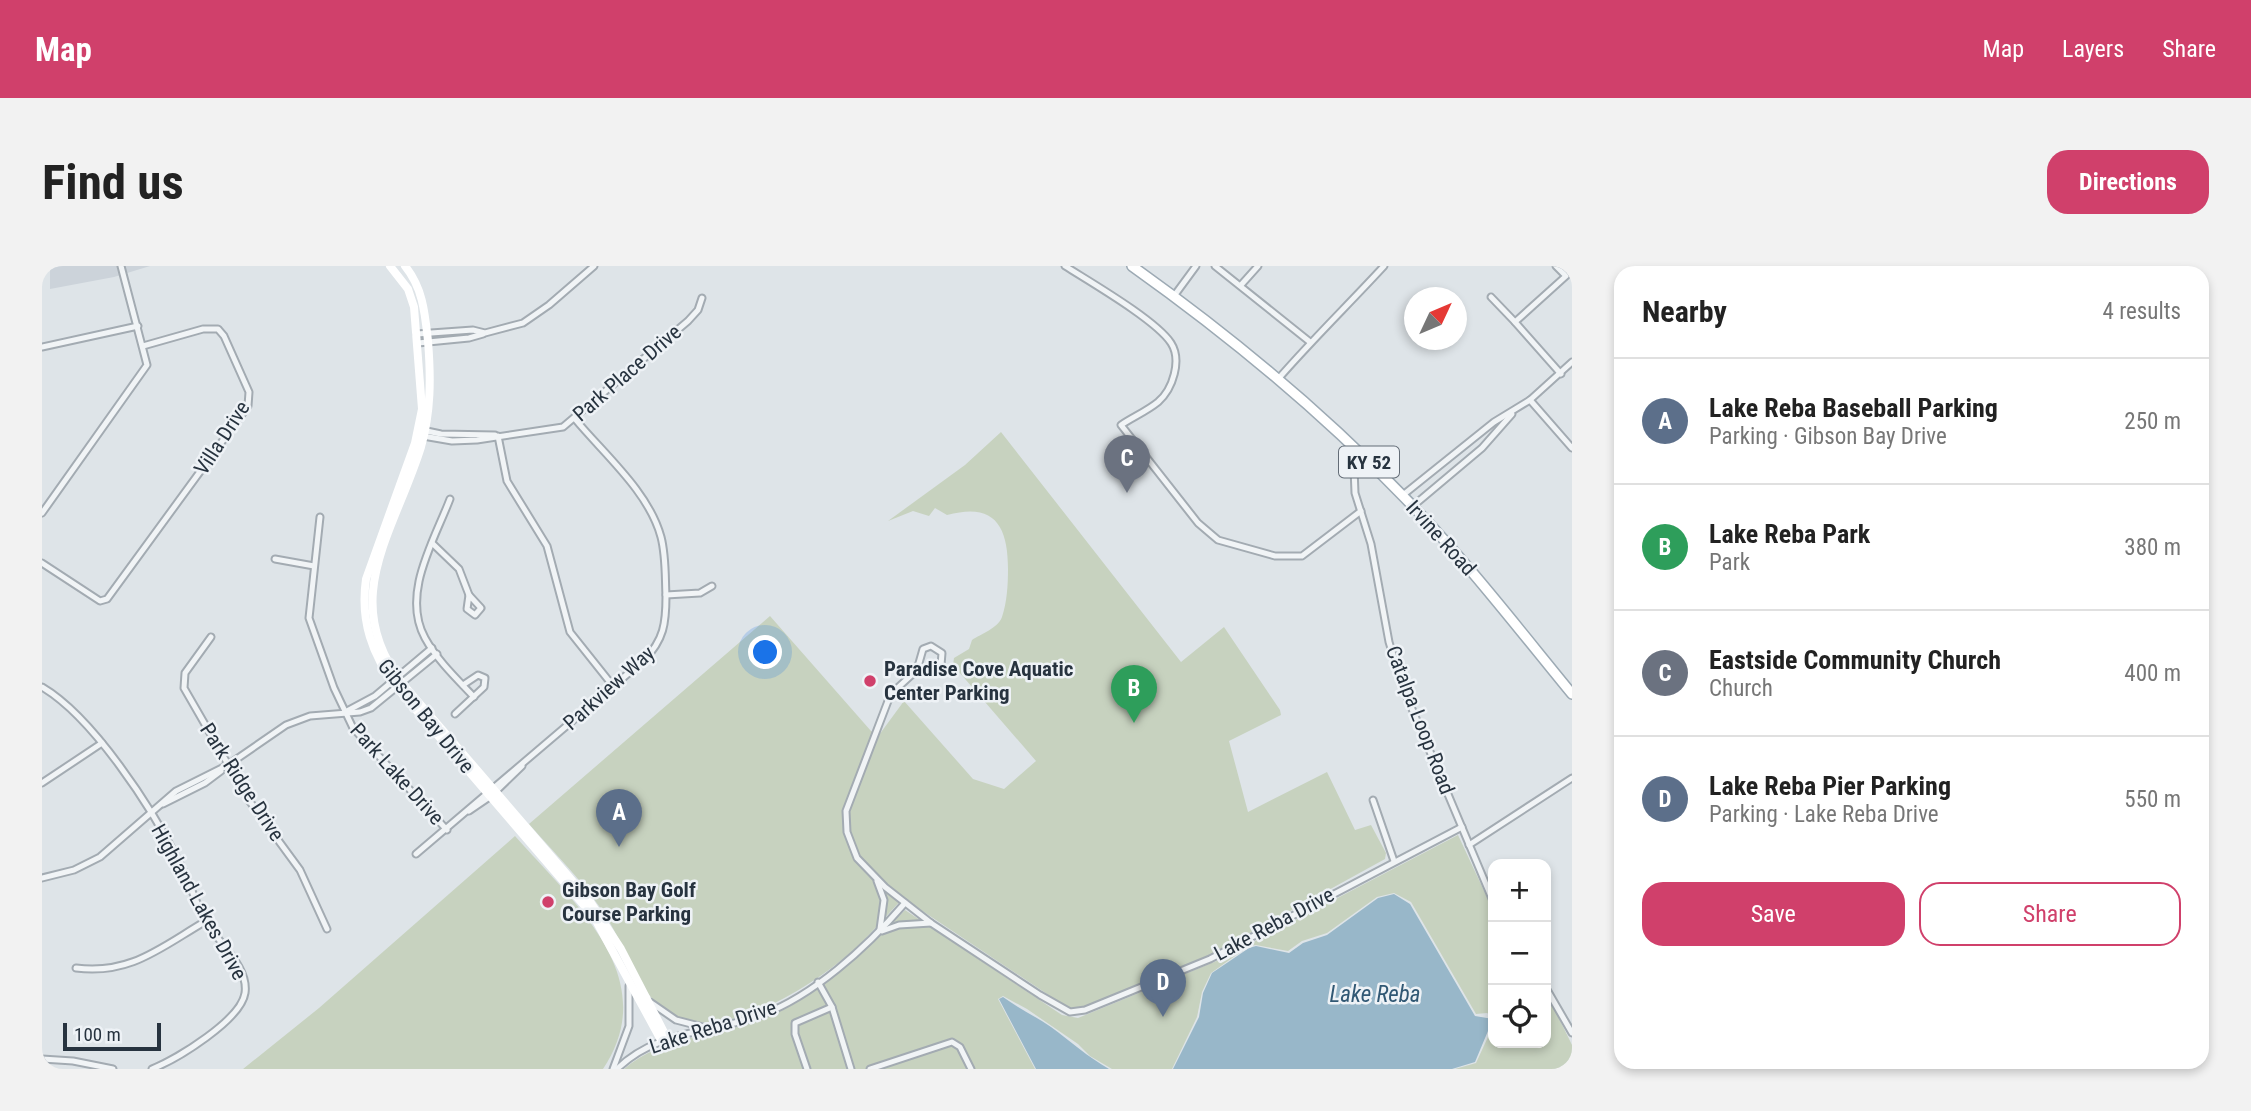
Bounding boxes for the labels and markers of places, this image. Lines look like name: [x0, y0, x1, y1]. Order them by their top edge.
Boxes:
pin: C: [1104, 435, 1150, 493]
place label: Paradise Cove Aquatic Center Parking: [884, 657, 1074, 705]
pin: B: [1111, 665, 1157, 723]
marker: Paradise Cove Aquatic Center Parking: [862, 673, 878, 689]
pin: A: [596, 789, 642, 847]
place label: Gibson Bay Golf Course Parking: [562, 878, 696, 926]
marker: Gibson Bay Golf Course Parking: [540, 894, 556, 910]
pin: D: [1140, 959, 1186, 1017]

